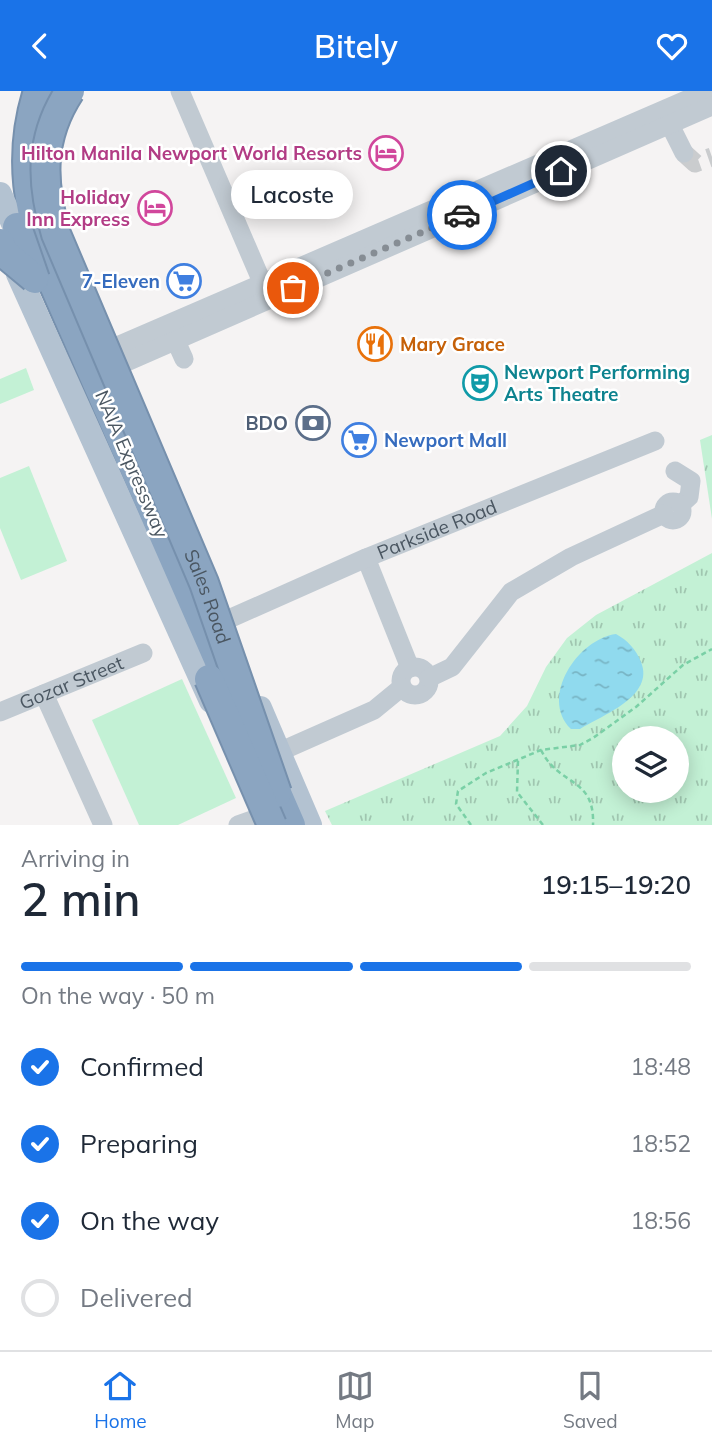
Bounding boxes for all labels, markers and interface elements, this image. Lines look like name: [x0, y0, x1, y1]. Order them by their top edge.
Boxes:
text: Bitely: [314, 26, 398, 66]
icon: back: [21, 27, 59, 65]
icon: heart: [653, 27, 691, 65]
hotel icon: Hilton Manila Newport World Resorts: [367, 134, 405, 172]
place label: Hilton Manila Newport World Resorts: [21, 141, 362, 165]
pin: [531, 141, 591, 201]
icon: home: [542, 152, 580, 190]
callout: Lacoste: [232, 169, 354, 218]
text: Lacoste: [250, 180, 334, 209]
courier: [427, 180, 497, 250]
place label: Holiday Inn Express: [26, 185, 131, 231]
hotel icon: Holiday Inn Express: [136, 189, 174, 227]
icon: car: [443, 196, 481, 234]
pin: [263, 258, 323, 318]
supermarket icon: 7-Eleven: [165, 262, 203, 300]
place label: 7-Eleven: [82, 269, 160, 293]
icon: bag: [274, 269, 312, 307]
restaurant icon: Mary Grace: [356, 325, 394, 363]
place label: Mary Grace: [400, 332, 505, 356]
place label: Newport Performing Arts Theatre: [504, 360, 690, 406]
theatre icon: Newport Performing Arts Theatre: [461, 364, 499, 402]
street label: NAIA Expressway: [90, 386, 174, 542]
bank icon: BDO: [294, 404, 332, 442]
place label: BDO: [245, 411, 288, 435]
supermarket icon: Newport Mall: [340, 421, 378, 459]
place label: Newport Mall: [384, 428, 507, 452]
street label: Parkside Road: [373, 494, 500, 564]
street label: Sales Road: [179, 546, 236, 647]
street label: Gozar Street: [16, 650, 127, 715]
map controls: [612, 726, 689, 803]
button: layers: [612, 726, 689, 803]
text: Arriving in: [21, 844, 130, 873]
text: 19:15–19:20: [541, 868, 691, 901]
text: 2 min: [21, 870, 140, 928]
text: On the way · 50 m: [21, 981, 215, 1010]
icon: check: [21, 1048, 59, 1086]
text: Confirmed: [80, 1050, 204, 1083]
text: 18:48: [631, 1052, 691, 1081]
icon: check: [21, 1125, 59, 1163]
text: Preparing: [80, 1127, 198, 1160]
text: 18:52: [631, 1129, 691, 1158]
icon: check: [21, 1202, 59, 1240]
text: On the way: [80, 1204, 219, 1237]
text: 18:56: [631, 1206, 691, 1235]
text: Delivered: [80, 1281, 193, 1314]
tab: Home: [94, 1367, 147, 1433]
tab: Map: [335, 1367, 374, 1433]
tab: Saved: [563, 1367, 618, 1433]

